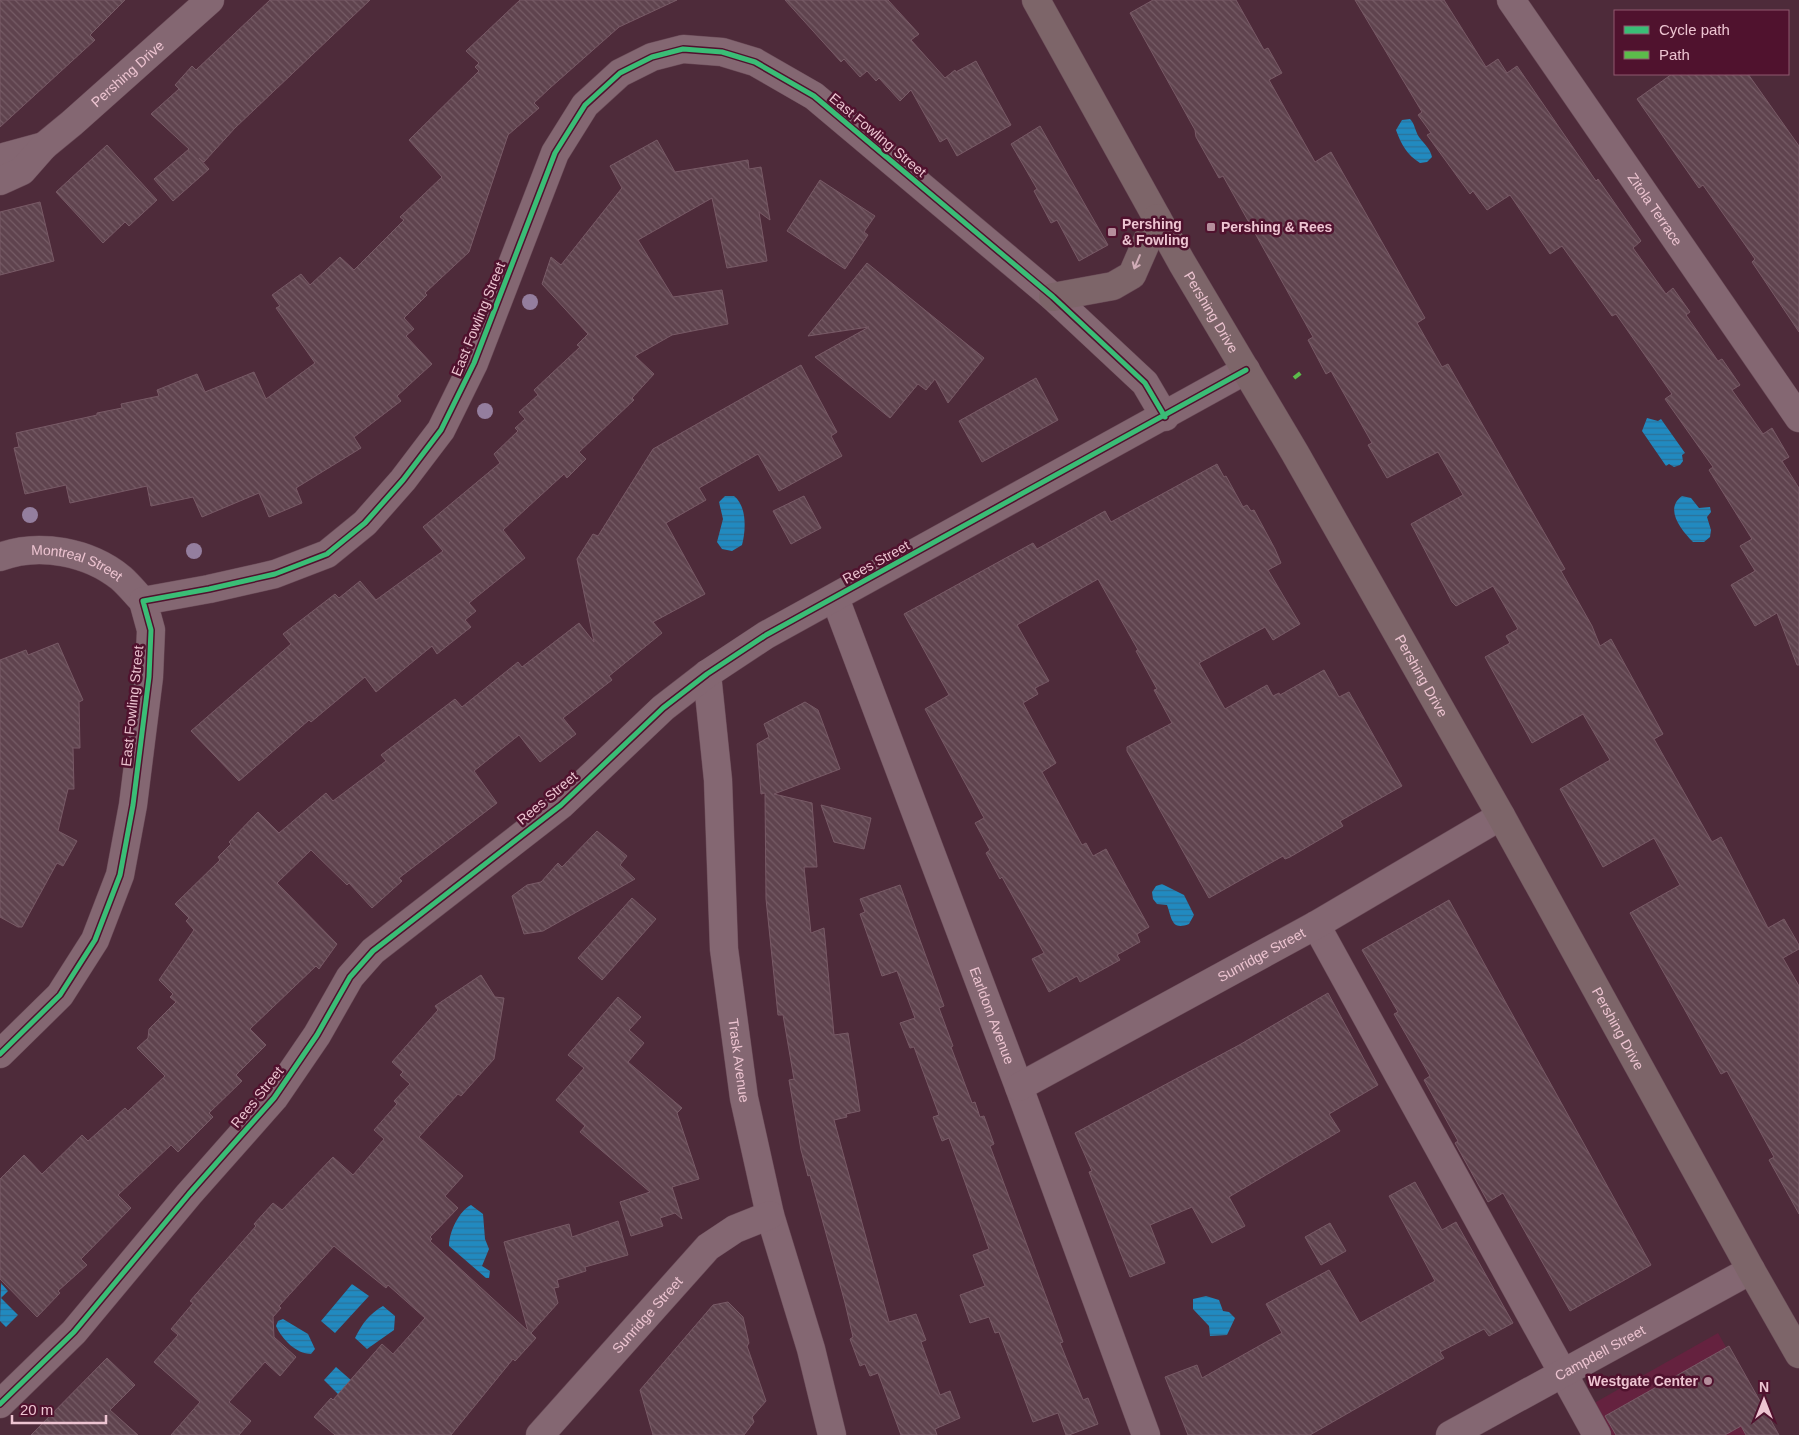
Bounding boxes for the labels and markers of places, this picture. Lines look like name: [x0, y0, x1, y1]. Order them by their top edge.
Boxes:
place label: Pershing & Fowling: [1122, 216, 1189, 248]
place label: Pershing & Rees: [1221, 219, 1332, 235]
marker: Pershing & Rees: [1205, 221, 1217, 233]
marker: Pershing & Fowling: [1106, 226, 1118, 238]
place label: Westgate Center: [1588, 1373, 1699, 1389]
marker: Westgate Center: [1702, 1375, 1714, 1387]

